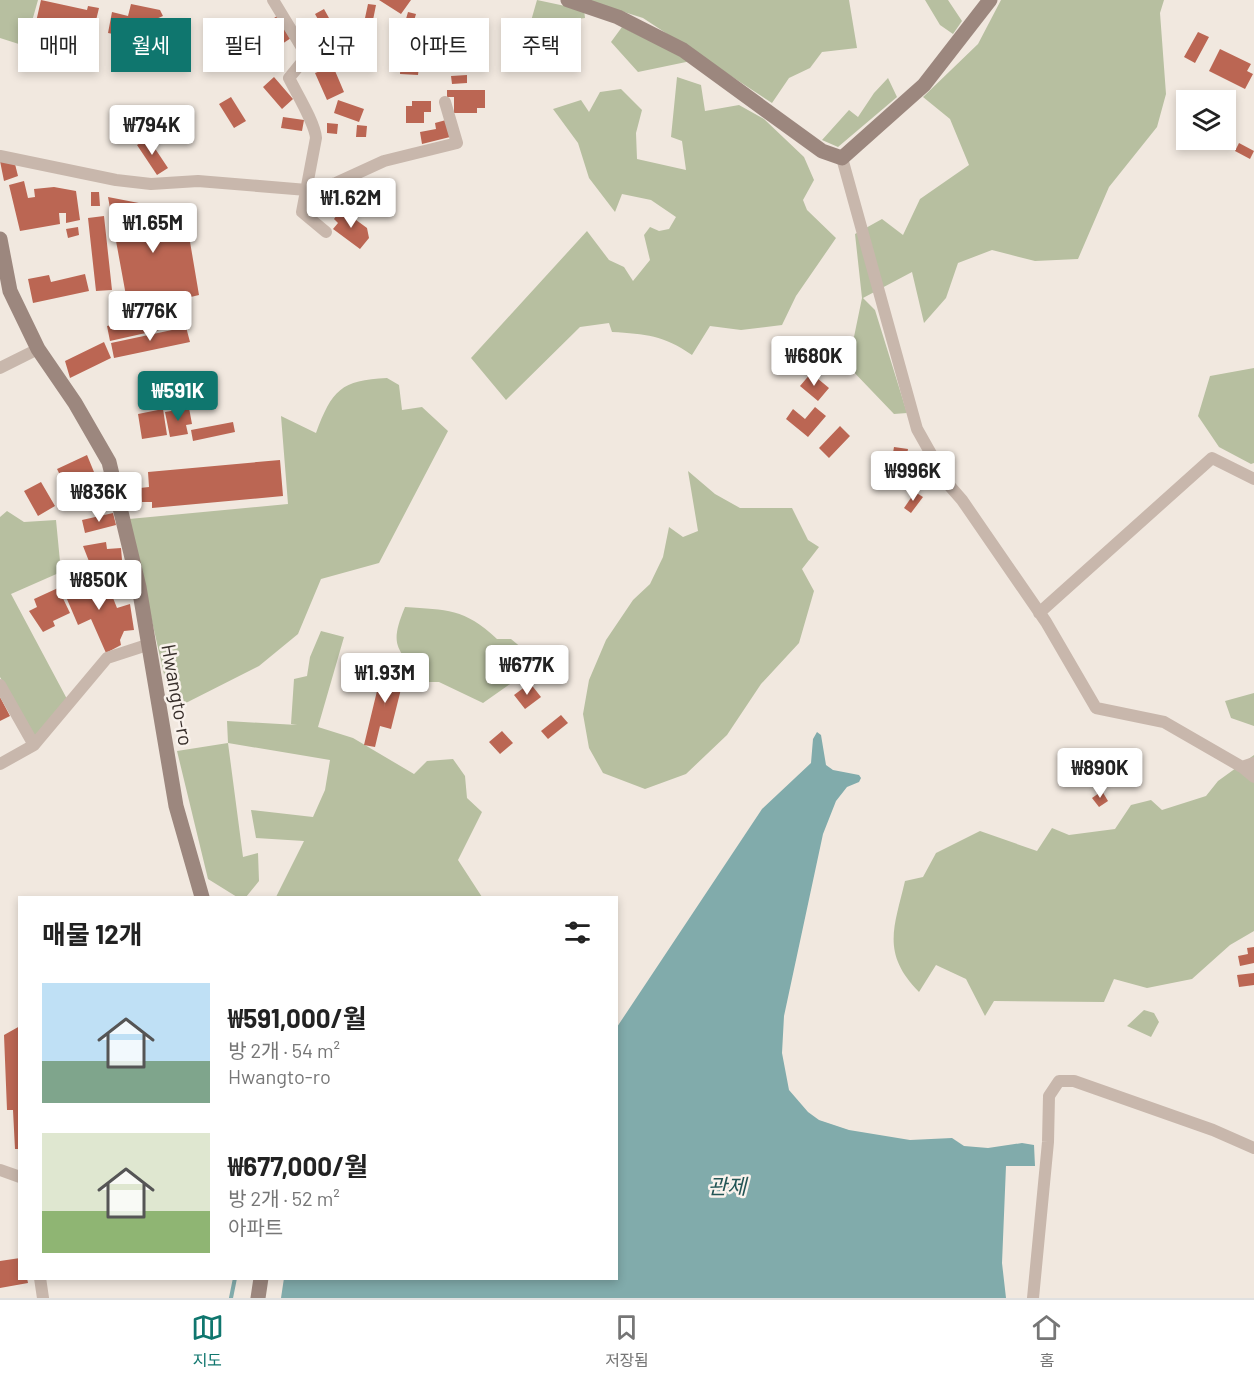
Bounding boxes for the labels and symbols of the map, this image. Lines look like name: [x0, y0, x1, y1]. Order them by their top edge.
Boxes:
pin: ₩794K: [110, 105, 194, 156]
pin: ₩1.62M: [302, 178, 400, 229]
pin: ₩1.65M: [104, 203, 202, 254]
pin: ₩776K: [108, 291, 192, 342]
pin: ₩680K: [772, 336, 856, 387]
pin: ₩591K: [136, 371, 220, 422]
pin: ₩996K: [871, 451, 955, 502]
pin: ₩836K: [57, 472, 141, 523]
pin: ₩850K: [57, 560, 141, 611]
street label: Hwangto-ro: [157, 642, 199, 748]
pin: ₩677K: [485, 645, 569, 696]
pin: ₩1.93M: [336, 653, 434, 704]
pin: ₩890K: [1058, 748, 1142, 799]
water label: 관제: [708, 1173, 749, 1198]

